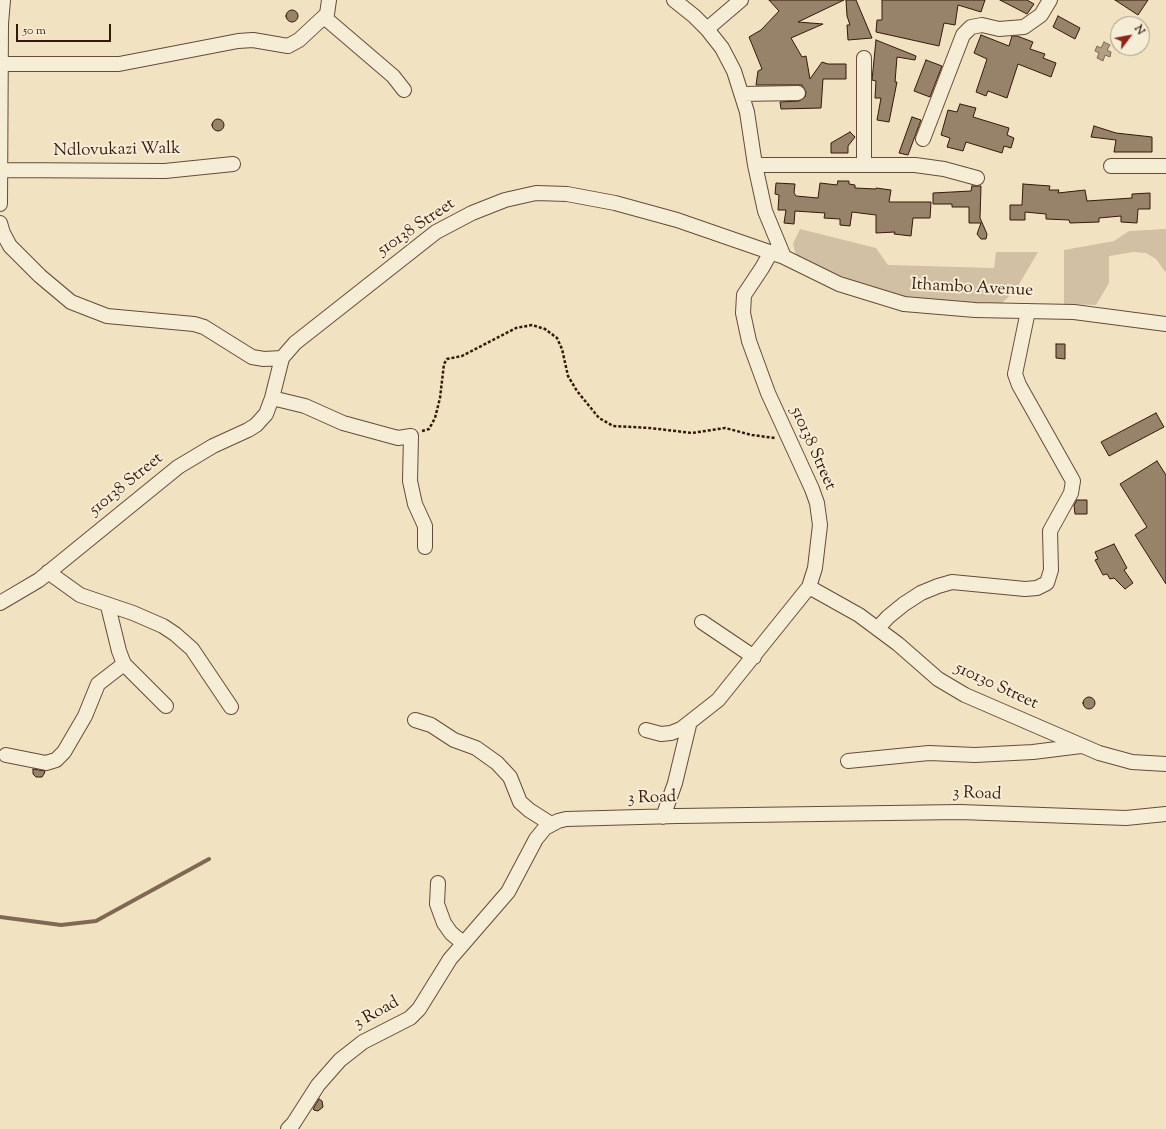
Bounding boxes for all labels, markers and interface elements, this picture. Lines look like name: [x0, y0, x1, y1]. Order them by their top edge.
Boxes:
scale bar: [18, 16, 113, 42]
north arrow: [1110, 16, 1150, 56]
text: 50 m: [23, 22, 46, 40]
text: N: [1130, 22, 1148, 38]
street label: Ndlovukazi Walk: [53, 140, 181, 162]
street label: 510138 Street: [374, 195, 460, 261]
street label: Ithambo Avenue: [910, 276, 1034, 302]
street label: 510138 Street: [785, 404, 839, 494]
street label: 510138 Street: [86, 449, 168, 521]
street label: 510130 Street: [951, 659, 1041, 715]
street label: 3 Road: [952, 784, 1002, 806]
street label: 3 Road: [627, 788, 677, 810]
street label: 3 Road: [351, 993, 403, 1035]

